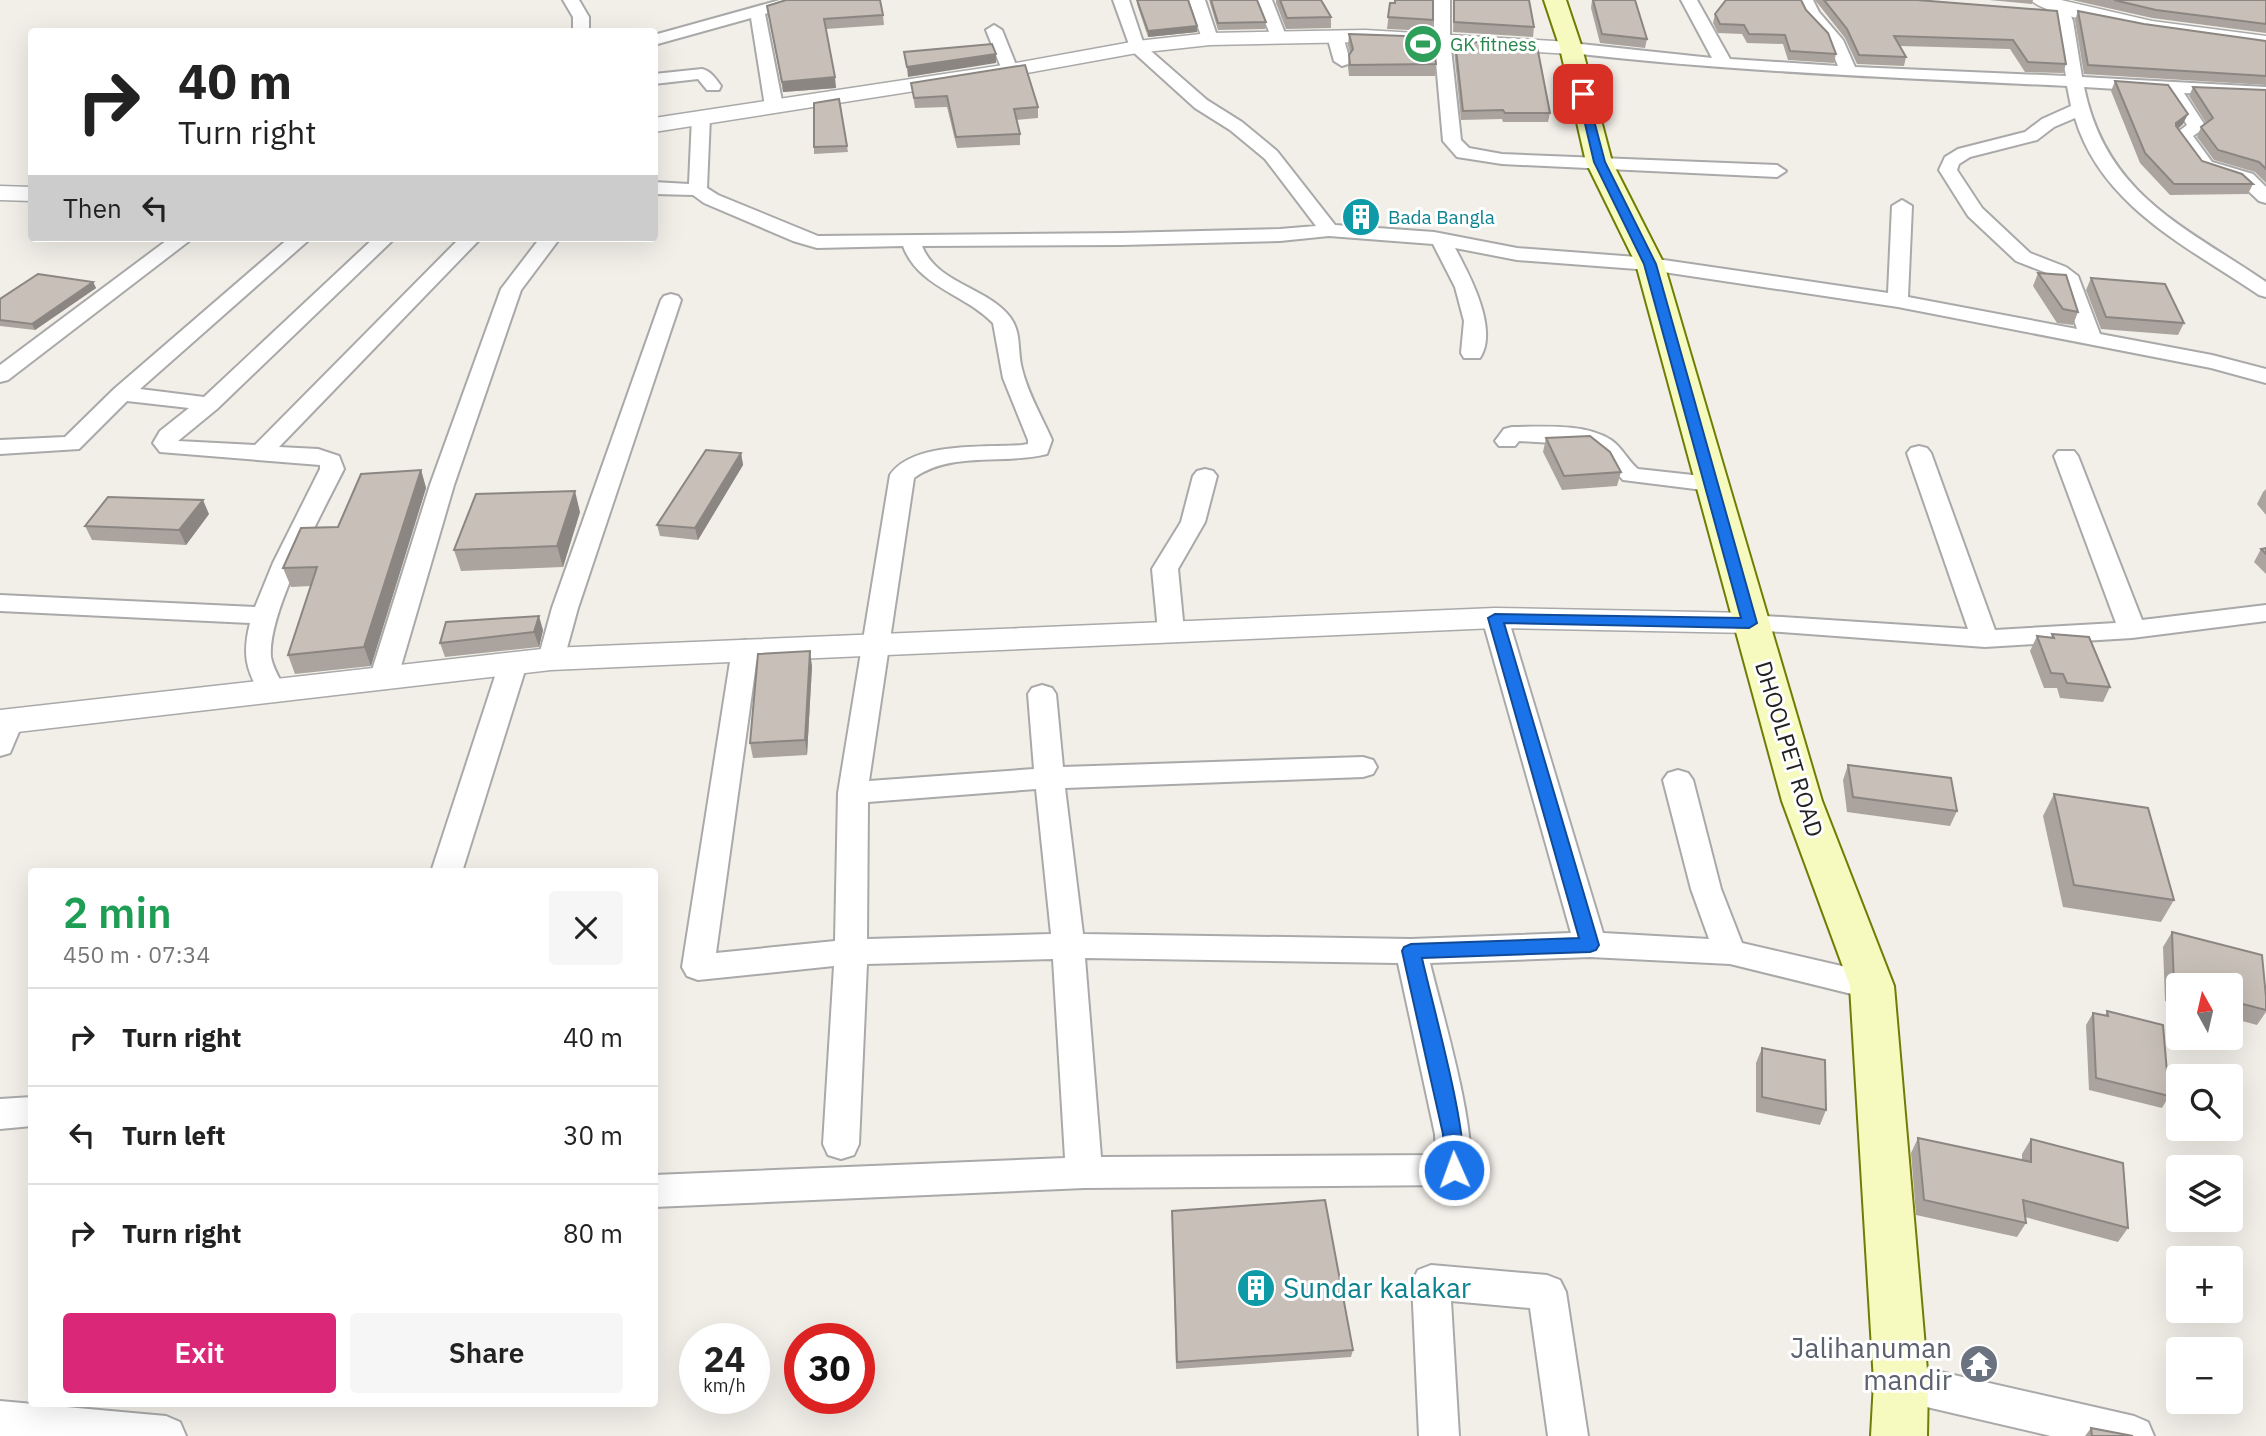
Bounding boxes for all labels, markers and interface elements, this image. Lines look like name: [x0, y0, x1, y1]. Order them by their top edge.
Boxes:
sports icon: GK fitness: [1402, 23, 1444, 65]
place label: GK fitness: [1450, 32, 1537, 56]
text: 40 m: [178, 49, 292, 112]
icon: right: [63, 56, 154, 147]
pin: [1553, 64, 1613, 124]
icon: arrive: [1564, 75, 1602, 113]
text: Turn right: [178, 111, 316, 153]
icon: left: [136, 189, 174, 227]
text: Then: [63, 191, 122, 225]
building icon: Bada Bangla: [1340, 196, 1382, 238]
place label: Bada Bangla: [1388, 205, 1495, 229]
street label: DHOOLPET ROAD: [1749, 657, 1831, 840]
text: 2 min: [63, 885, 172, 940]
button: close: [549, 891, 623, 965]
text: 450 m · 07:34: [63, 939, 210, 969]
north arrow: [2166, 973, 2244, 1050]
map controls: [2166, 973, 2243, 1414]
icon: right: [63, 1018, 101, 1056]
text: Turn right: [122, 1020, 241, 1054]
text: 40 m: [563, 1020, 623, 1054]
button: search: [2166, 1064, 2243, 1141]
icon: left: [63, 1116, 101, 1154]
text: Turn left: [122, 1118, 225, 1152]
text: 30 m: [563, 1118, 623, 1152]
position arrow: [1417, 1133, 1491, 1207]
button: layers: [2166, 1155, 2243, 1232]
icon: right: [63, 1214, 101, 1252]
text: Turn right: [122, 1216, 241, 1250]
text: 80 m: [563, 1216, 623, 1250]
button: +: [2166, 1246, 2243, 1323]
building icon: Sundar kalakar: [1235, 1267, 1277, 1309]
place label: Sundar kalakar: [1283, 1269, 1471, 1306]
button: Exit: [63, 1313, 336, 1393]
button: Share: [350, 1313, 623, 1393]
speed limit sign: 30: [784, 1323, 875, 1414]
place label: Jalihanuman mandir: [1790, 1329, 1952, 1398]
text: 24: [703, 1336, 746, 1382]
button: −: [2166, 1337, 2243, 1414]
temple icon: Jalihanuman mandir: [1958, 1343, 2000, 1385]
text: km/h: [703, 1374, 746, 1397]

